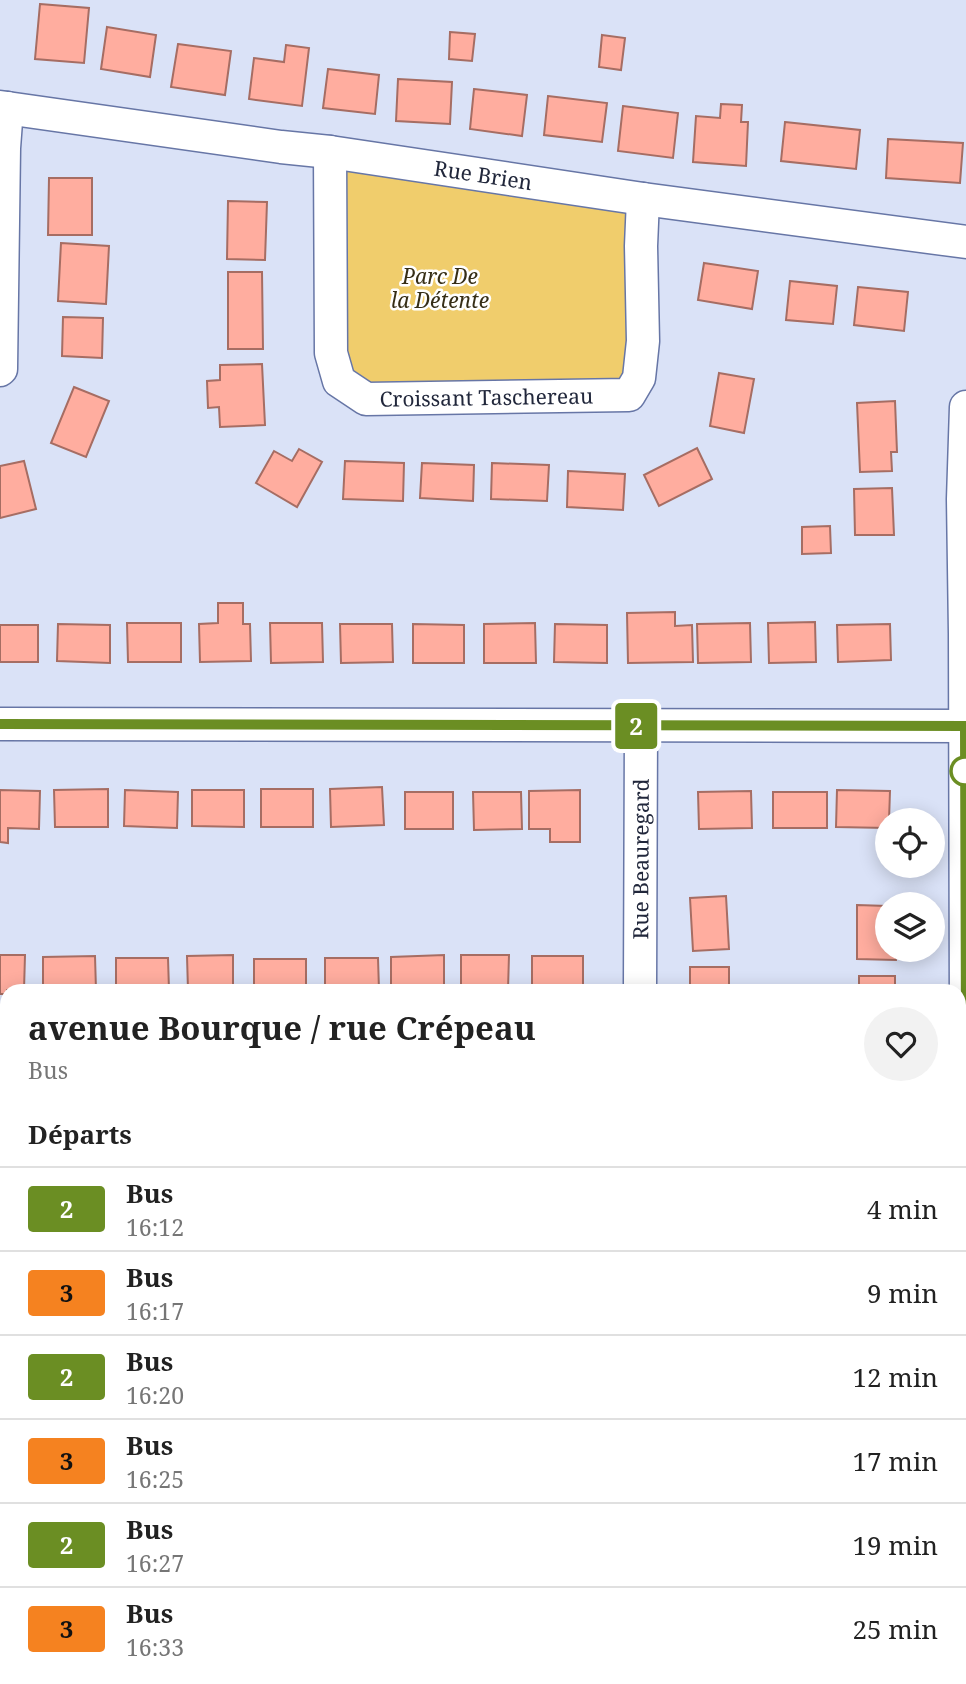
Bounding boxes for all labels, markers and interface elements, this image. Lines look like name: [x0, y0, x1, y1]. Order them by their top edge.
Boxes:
street label: Rue Brien: [432, 154, 534, 196]
park label: Parc De la Détente: [391, 262, 489, 314]
street label: Croissant Taschereau: [379, 382, 593, 413]
line badge: 2: [613, 703, 659, 749]
text: 2: [629, 709, 643, 742]
unlabelled marker: [950, 756, 966, 786]
street label: Rue Beauregard: [626, 778, 655, 940]
map controls: [875, 808, 945, 962]
button: locate: [875, 808, 945, 878]
button: layers: [875, 892, 945, 962]
text: avenue Bourque / rue Crépeau: [28, 1005, 536, 1050]
button: heart: [864, 1007, 938, 1081]
text: Bus: [28, 1054, 68, 1086]
text: Départs: [28, 1116, 132, 1152]
text: Bus: [126, 1175, 173, 1211]
text: 4 min: [867, 1191, 938, 1227]
text: 2: [60, 1192, 73, 1225]
text: 16:12: [126, 1211, 184, 1243]
text: Bus: [126, 1259, 173, 1295]
text: 9 min: [867, 1275, 938, 1311]
text: 3: [60, 1276, 73, 1309]
text: 16:17: [126, 1295, 184, 1327]
text: Bus: [126, 1343, 173, 1379]
text: 12 min: [853, 1359, 938, 1395]
text: 2: [60, 1360, 73, 1393]
text: 16:20: [126, 1379, 184, 1411]
text: Bus: [126, 1427, 173, 1463]
text: 17 min: [853, 1443, 938, 1479]
text: 3: [60, 1444, 73, 1477]
text: 16:25: [126, 1463, 184, 1495]
text: Bus: [126, 1511, 173, 1547]
text: 19 min: [853, 1527, 938, 1563]
text: 2: [60, 1528, 73, 1561]
text: 16:27: [126, 1547, 184, 1579]
text: Bus: [126, 1595, 173, 1631]
text: 25 min: [853, 1611, 938, 1647]
text: 3: [60, 1612, 73, 1645]
text: 16:33: [126, 1631, 184, 1663]

